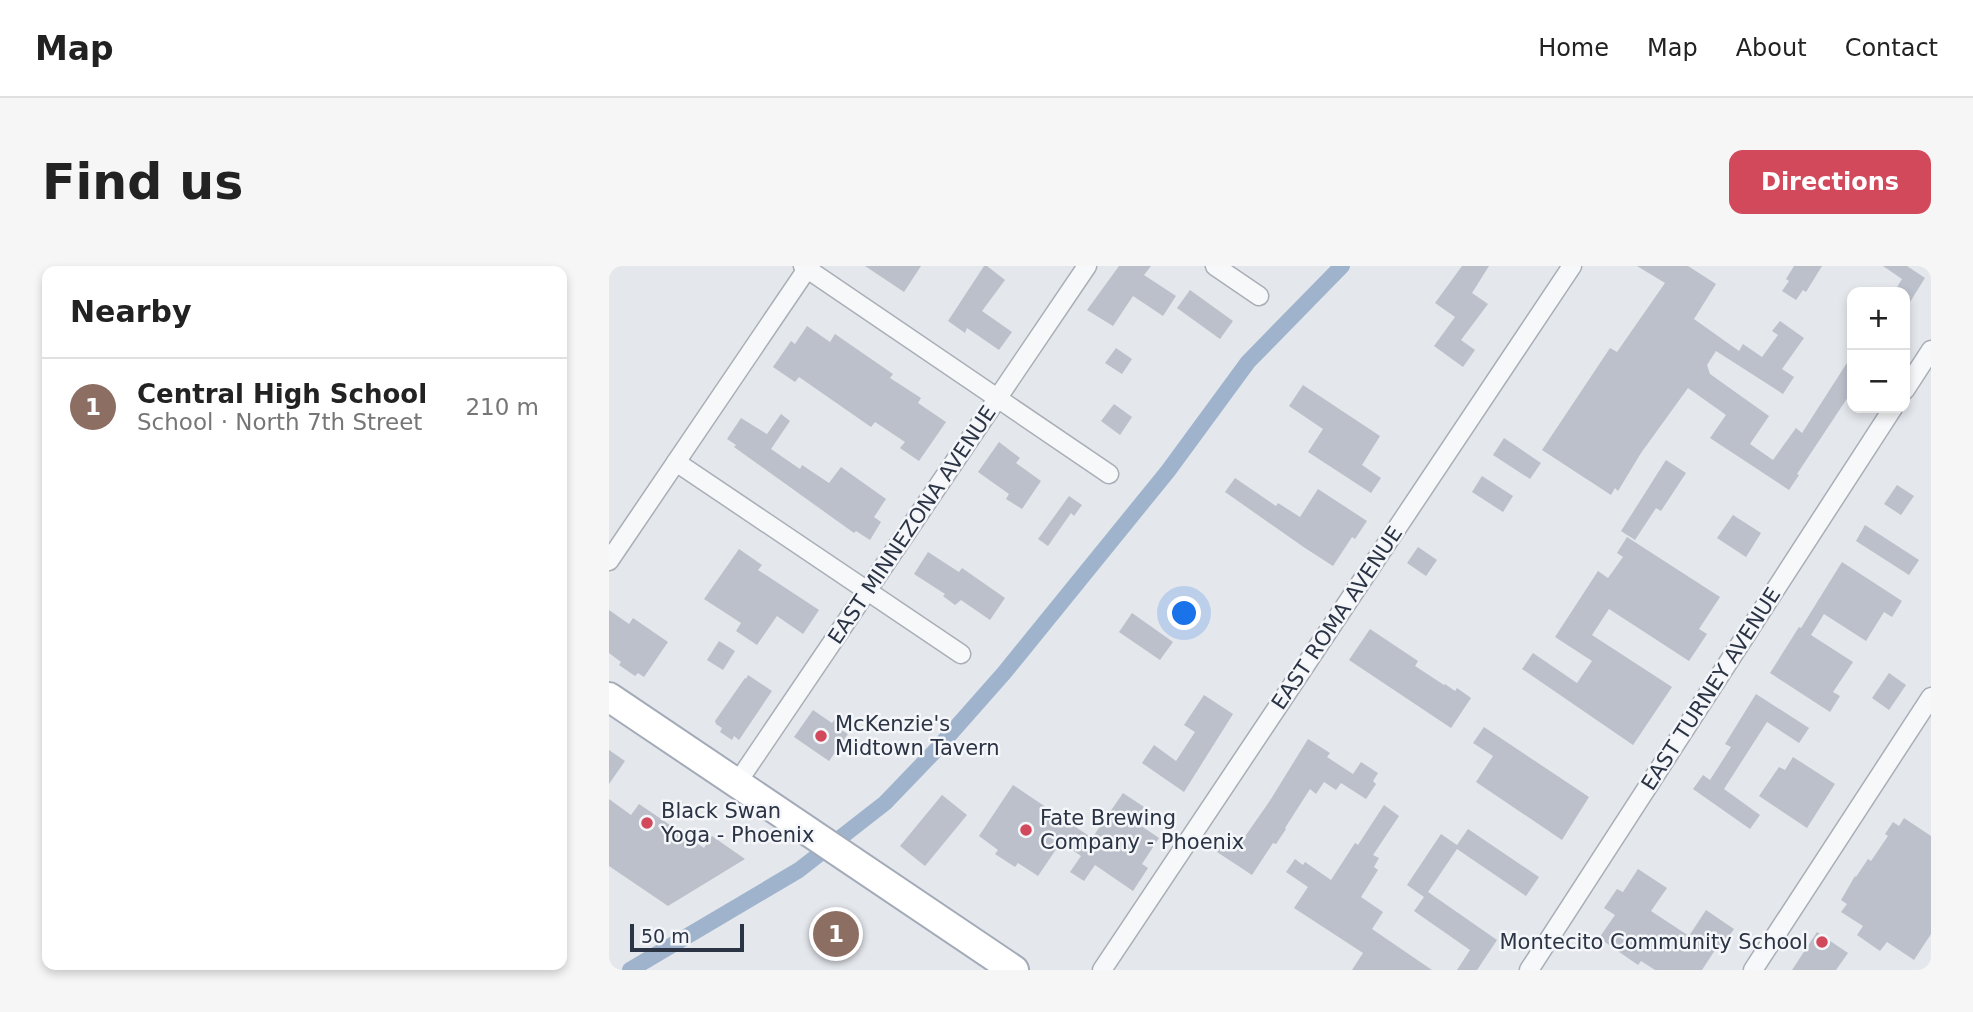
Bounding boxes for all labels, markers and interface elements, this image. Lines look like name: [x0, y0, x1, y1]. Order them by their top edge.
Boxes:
text: Map: [35, 29, 114, 68]
text: Home: [1538, 34, 1609, 62]
text: Map: [1647, 34, 1698, 62]
text: About: [1736, 34, 1807, 62]
text: Contact: [1845, 34, 1938, 62]
button: Directions: [1729, 150, 1931, 214]
text: Find us: [42, 154, 243, 211]
map controls: [1847, 287, 1910, 413]
button: +: [1847, 287, 1910, 350]
text: Nearby: [70, 294, 192, 329]
button: −: [1847, 350, 1910, 413]
text: Central High School: [137, 379, 427, 409]
text: 1: [85, 394, 101, 420]
text: 210 m: [465, 394, 539, 420]
street label: EAST MINNEZONA AVENUE: [823, 401, 1001, 649]
text: School · North 7th Street: [137, 409, 422, 435]
street label: EAST ROMA AVENUE: [1267, 522, 1407, 714]
street label: EAST TURNEY AVENUE: [1636, 583, 1786, 795]
your location: [1167, 596, 1201, 630]
place label: McKenzie's Midtown Tavern: [835, 712, 1000, 760]
marker: McKenzie's Midtown Tavern: [813, 728, 829, 744]
place label: Black Swan Yoga - Phoenix: [660, 799, 814, 847]
place label: Fate Brewing Company - Phoenix: [1040, 806, 1244, 854]
marker: Black Swan Yoga - Phoenix: [639, 815, 655, 831]
marker: Fate Brewing Company - Phoenix: [1018, 822, 1034, 838]
pin: 1: [813, 908, 859, 960]
scale bar: [630, 921, 744, 953]
text: 50 m: [641, 925, 690, 947]
place label: Montecito Community School: [1500, 930, 1808, 954]
marker: Montecito Community School: [1814, 934, 1830, 950]

